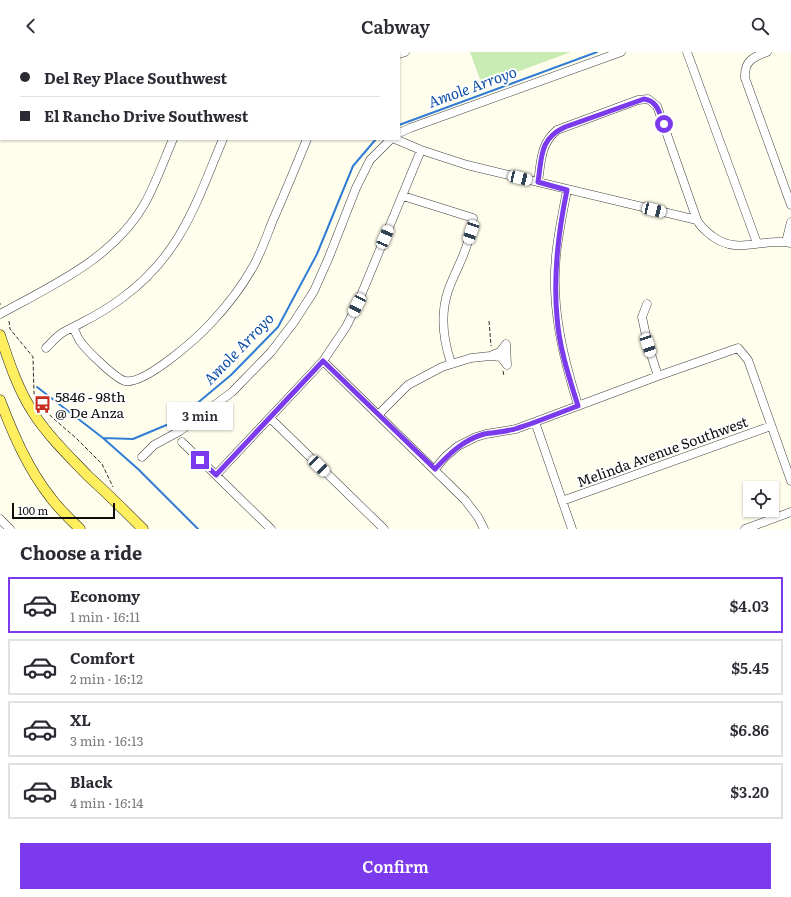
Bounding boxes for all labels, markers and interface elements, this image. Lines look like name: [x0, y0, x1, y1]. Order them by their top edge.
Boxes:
text: Cabway: [361, 13, 430, 40]
icon: back: [20, 15, 42, 37]
icon: search: [749, 15, 771, 37]
water label: Amole Arroyo: [424, 59, 520, 113]
text: Del Rey Place Southwest: [44, 66, 227, 89]
text: El Rancho Drive Southwest: [44, 104, 248, 127]
route start: [655, 115, 673, 133]
car: [507, 169, 533, 187]
car: [641, 201, 667, 219]
car: [462, 219, 480, 245]
car: [375, 224, 395, 250]
car: [346, 292, 368, 318]
water label: Amole Arroyo: [197, 307, 279, 389]
car: [639, 332, 657, 358]
place label: 5846 - 98th @ De Anza: [55, 386, 126, 422]
bus stop icon: 5846 - 98th @ De Anza: [32, 394, 52, 414]
callout: 3 min: [167, 402, 233, 430]
text: 3 min: [182, 406, 218, 425]
street label: Melinda Avenue Southwest: [574, 411, 750, 491]
route end: [191, 451, 209, 469]
car: [306, 453, 332, 479]
map controls: [743, 481, 779, 517]
button: locate: [743, 481, 779, 517]
scale bar: [12, 501, 115, 520]
text: 100 m: [18, 502, 48, 518]
text: Choose a ride: [20, 539, 142, 566]
text: Economy: [70, 584, 140, 607]
icon: car: [22, 587, 58, 623]
text: $4.03: [730, 594, 769, 617]
text: 1 min · 16:11: [70, 607, 140, 626]
text: Comfort: [70, 646, 135, 669]
icon: car: [22, 649, 58, 685]
text: $5.45: [731, 656, 769, 679]
text: 2 min · 16:12: [70, 669, 143, 688]
text: XL: [70, 708, 91, 731]
icon: car: [22, 711, 58, 747]
text: $6.86: [730, 718, 769, 741]
text: 3 min · 16:13: [70, 731, 144, 750]
text: Black: [70, 770, 113, 793]
icon: car: [22, 773, 58, 809]
text: $3.20: [730, 780, 769, 803]
text: 4 min · 16:14: [70, 793, 143, 812]
button: Confirm: [20, 843, 771, 889]

